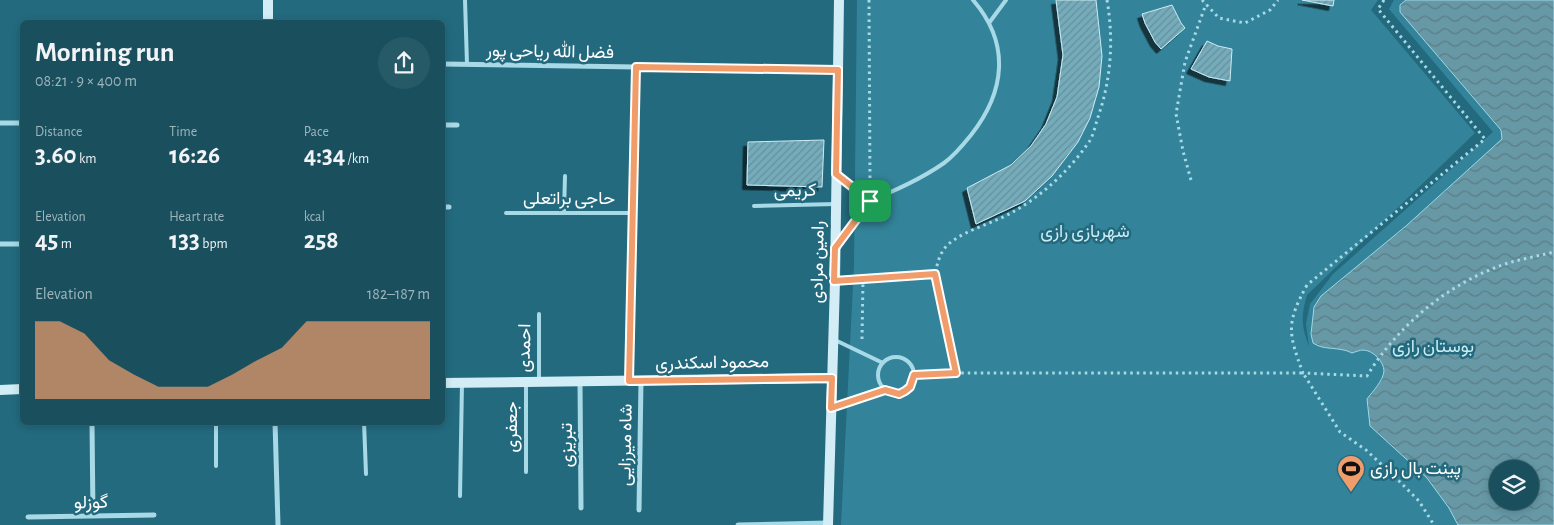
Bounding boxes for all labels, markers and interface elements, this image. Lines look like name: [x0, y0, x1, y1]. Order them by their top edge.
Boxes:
button: share: [378, 37, 430, 89]
text: Morning run: [35, 39, 175, 67]
street label: فضل الله ریاحی پور: [485, 39, 614, 64]
text: 08:21 · 9 × 400 m: [35, 73, 137, 89]
text: Distance: [35, 125, 82, 139]
text: Time: [169, 125, 197, 139]
text: Pace: [304, 125, 329, 139]
text: 3.60: [35, 143, 77, 168]
text: 16:26: [169, 143, 220, 168]
text: 4:34: [304, 143, 345, 168]
text: km: [77, 152, 97, 166]
text: /km: [345, 152, 369, 166]
pin: [849, 180, 891, 222]
street label: کریمی: [773, 182, 817, 201]
icon: arrive: [856, 187, 884, 215]
street label: حاجی براتعلی: [523, 190, 615, 209]
text: Elevation: [35, 210, 86, 224]
text: Heart rate: [169, 210, 224, 224]
text: kcal: [304, 210, 325, 224]
street label: رامین مرادی: [808, 221, 829, 303]
park label: شهربازی رازی: [1040, 223, 1130, 242]
text: 45: [35, 228, 58, 253]
text: 133: [169, 228, 200, 253]
text: 258: [304, 228, 339, 253]
text: m: [58, 237, 72, 251]
text: bpm: [200, 237, 228, 251]
text: Elevation: [35, 286, 93, 302]
text: 182–187 m: [367, 286, 430, 302]
street label: احمدی: [516, 323, 535, 373]
park label: بوستان رازی: [1392, 338, 1474, 357]
street label: محمود اسکندری: [655, 353, 769, 374]
street label: جعفری: [503, 402, 522, 452]
street label: شاه میرزایی: [616, 404, 637, 486]
street label: تبریزی: [558, 423, 577, 467]
sports icon: پینت بال رازی: [1336, 454, 1366, 493]
place label: پینت بال رازی: [1370, 460, 1461, 480]
map controls: [1489, 460, 1539, 510]
button: layers: [1489, 460, 1539, 510]
street label: گوزلو: [74, 493, 108, 513]

